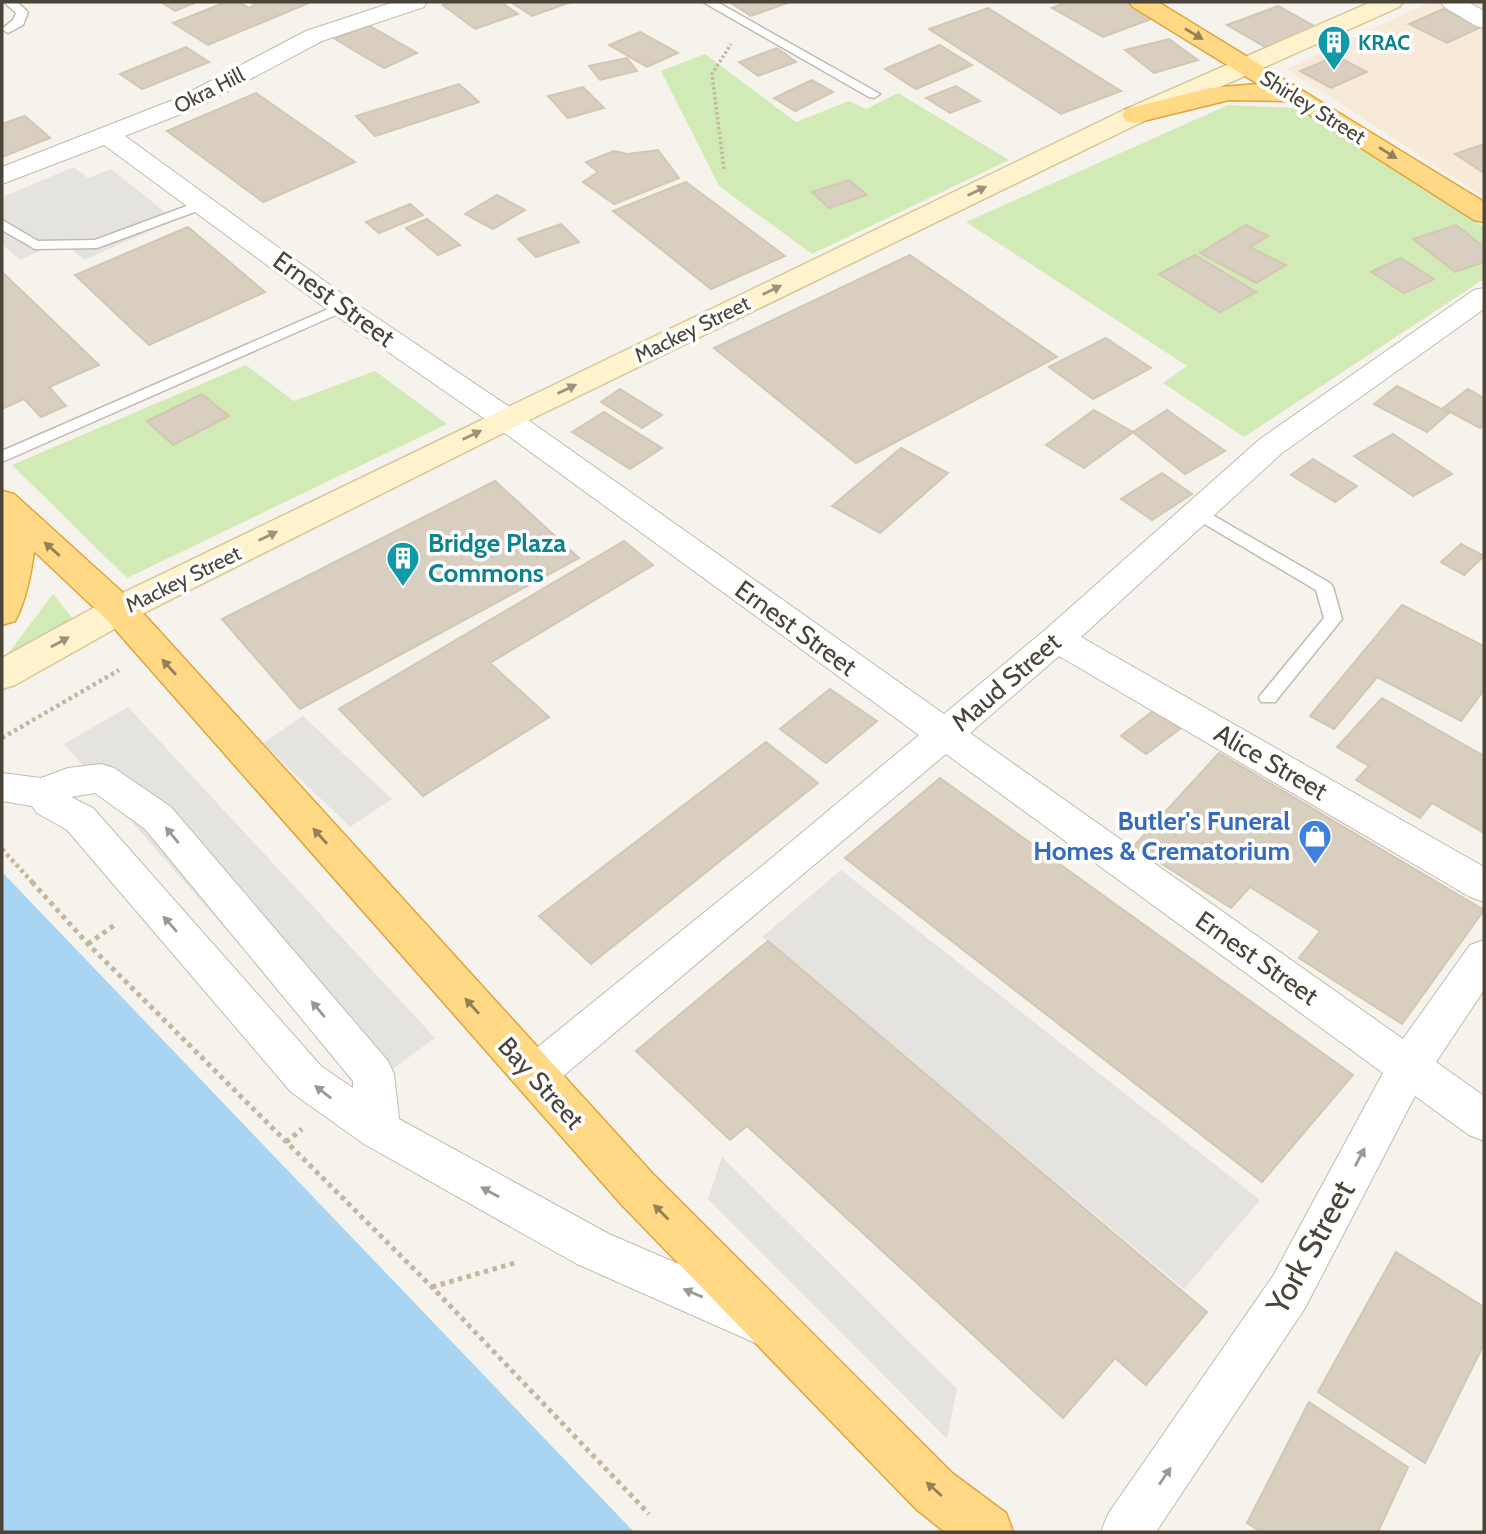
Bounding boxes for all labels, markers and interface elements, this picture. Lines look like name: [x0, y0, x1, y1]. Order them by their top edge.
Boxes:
building icon: KRAC: [1315, 23, 1353, 72]
one-way arrow: [1185, 27, 1204, 40]
place label: KRAC: [1358, 30, 1410, 55]
street label: Okra Hill: [170, 62, 248, 118]
street label: Shirley Street: [1256, 65, 1370, 149]
one-way arrow: [1379, 147, 1398, 160]
one-way arrow: [967, 186, 987, 197]
street label: Ernest Street: [267, 244, 401, 354]
one-way arrow: [762, 284, 782, 296]
street label: Mackey Street: [630, 290, 754, 368]
one-way arrow: [557, 383, 577, 395]
one-way arrow: [462, 430, 482, 441]
place label: Bridge Plaza Commons: [428, 527, 566, 589]
one-way arrow: [258, 531, 278, 542]
building icon: Bridge Plaza Commons: [384, 539, 422, 588]
street label: Mackey Street: [121, 540, 245, 618]
one-way arrow: [43, 541, 61, 557]
street label: Ernest Street: [729, 573, 863, 683]
street label: Maud Street: [945, 626, 1067, 738]
one-way arrow: [51, 637, 71, 649]
one-way arrow: [162, 658, 177, 675]
street label: Alice Street: [1209, 717, 1333, 807]
place label: Butler's Funeral Homes & Crematorium: [1033, 805, 1290, 867]
shop icon: Butler's Funeral Homes & Crematorium: [1296, 817, 1334, 866]
one-way arrow: [165, 826, 180, 843]
one-way arrow: [313, 828, 329, 845]
street label: Ernest Street: [1189, 904, 1325, 1012]
one-way arrow: [163, 915, 178, 932]
one-way arrow: [464, 997, 480, 1015]
one-way arrow: [310, 1000, 326, 1018]
street label: Bay Street: [491, 1030, 591, 1136]
one-way arrow: [314, 1084, 332, 1099]
one-way arrow: [1355, 1147, 1366, 1167]
street label: York Street: [1257, 1173, 1363, 1322]
one-way arrow: [480, 1186, 500, 1198]
one-way arrow: [653, 1205, 670, 1221]
one-way arrow: [683, 1288, 704, 1299]
one-way arrow: [1158, 1466, 1171, 1486]
one-way arrow: [926, 1482, 943, 1498]

